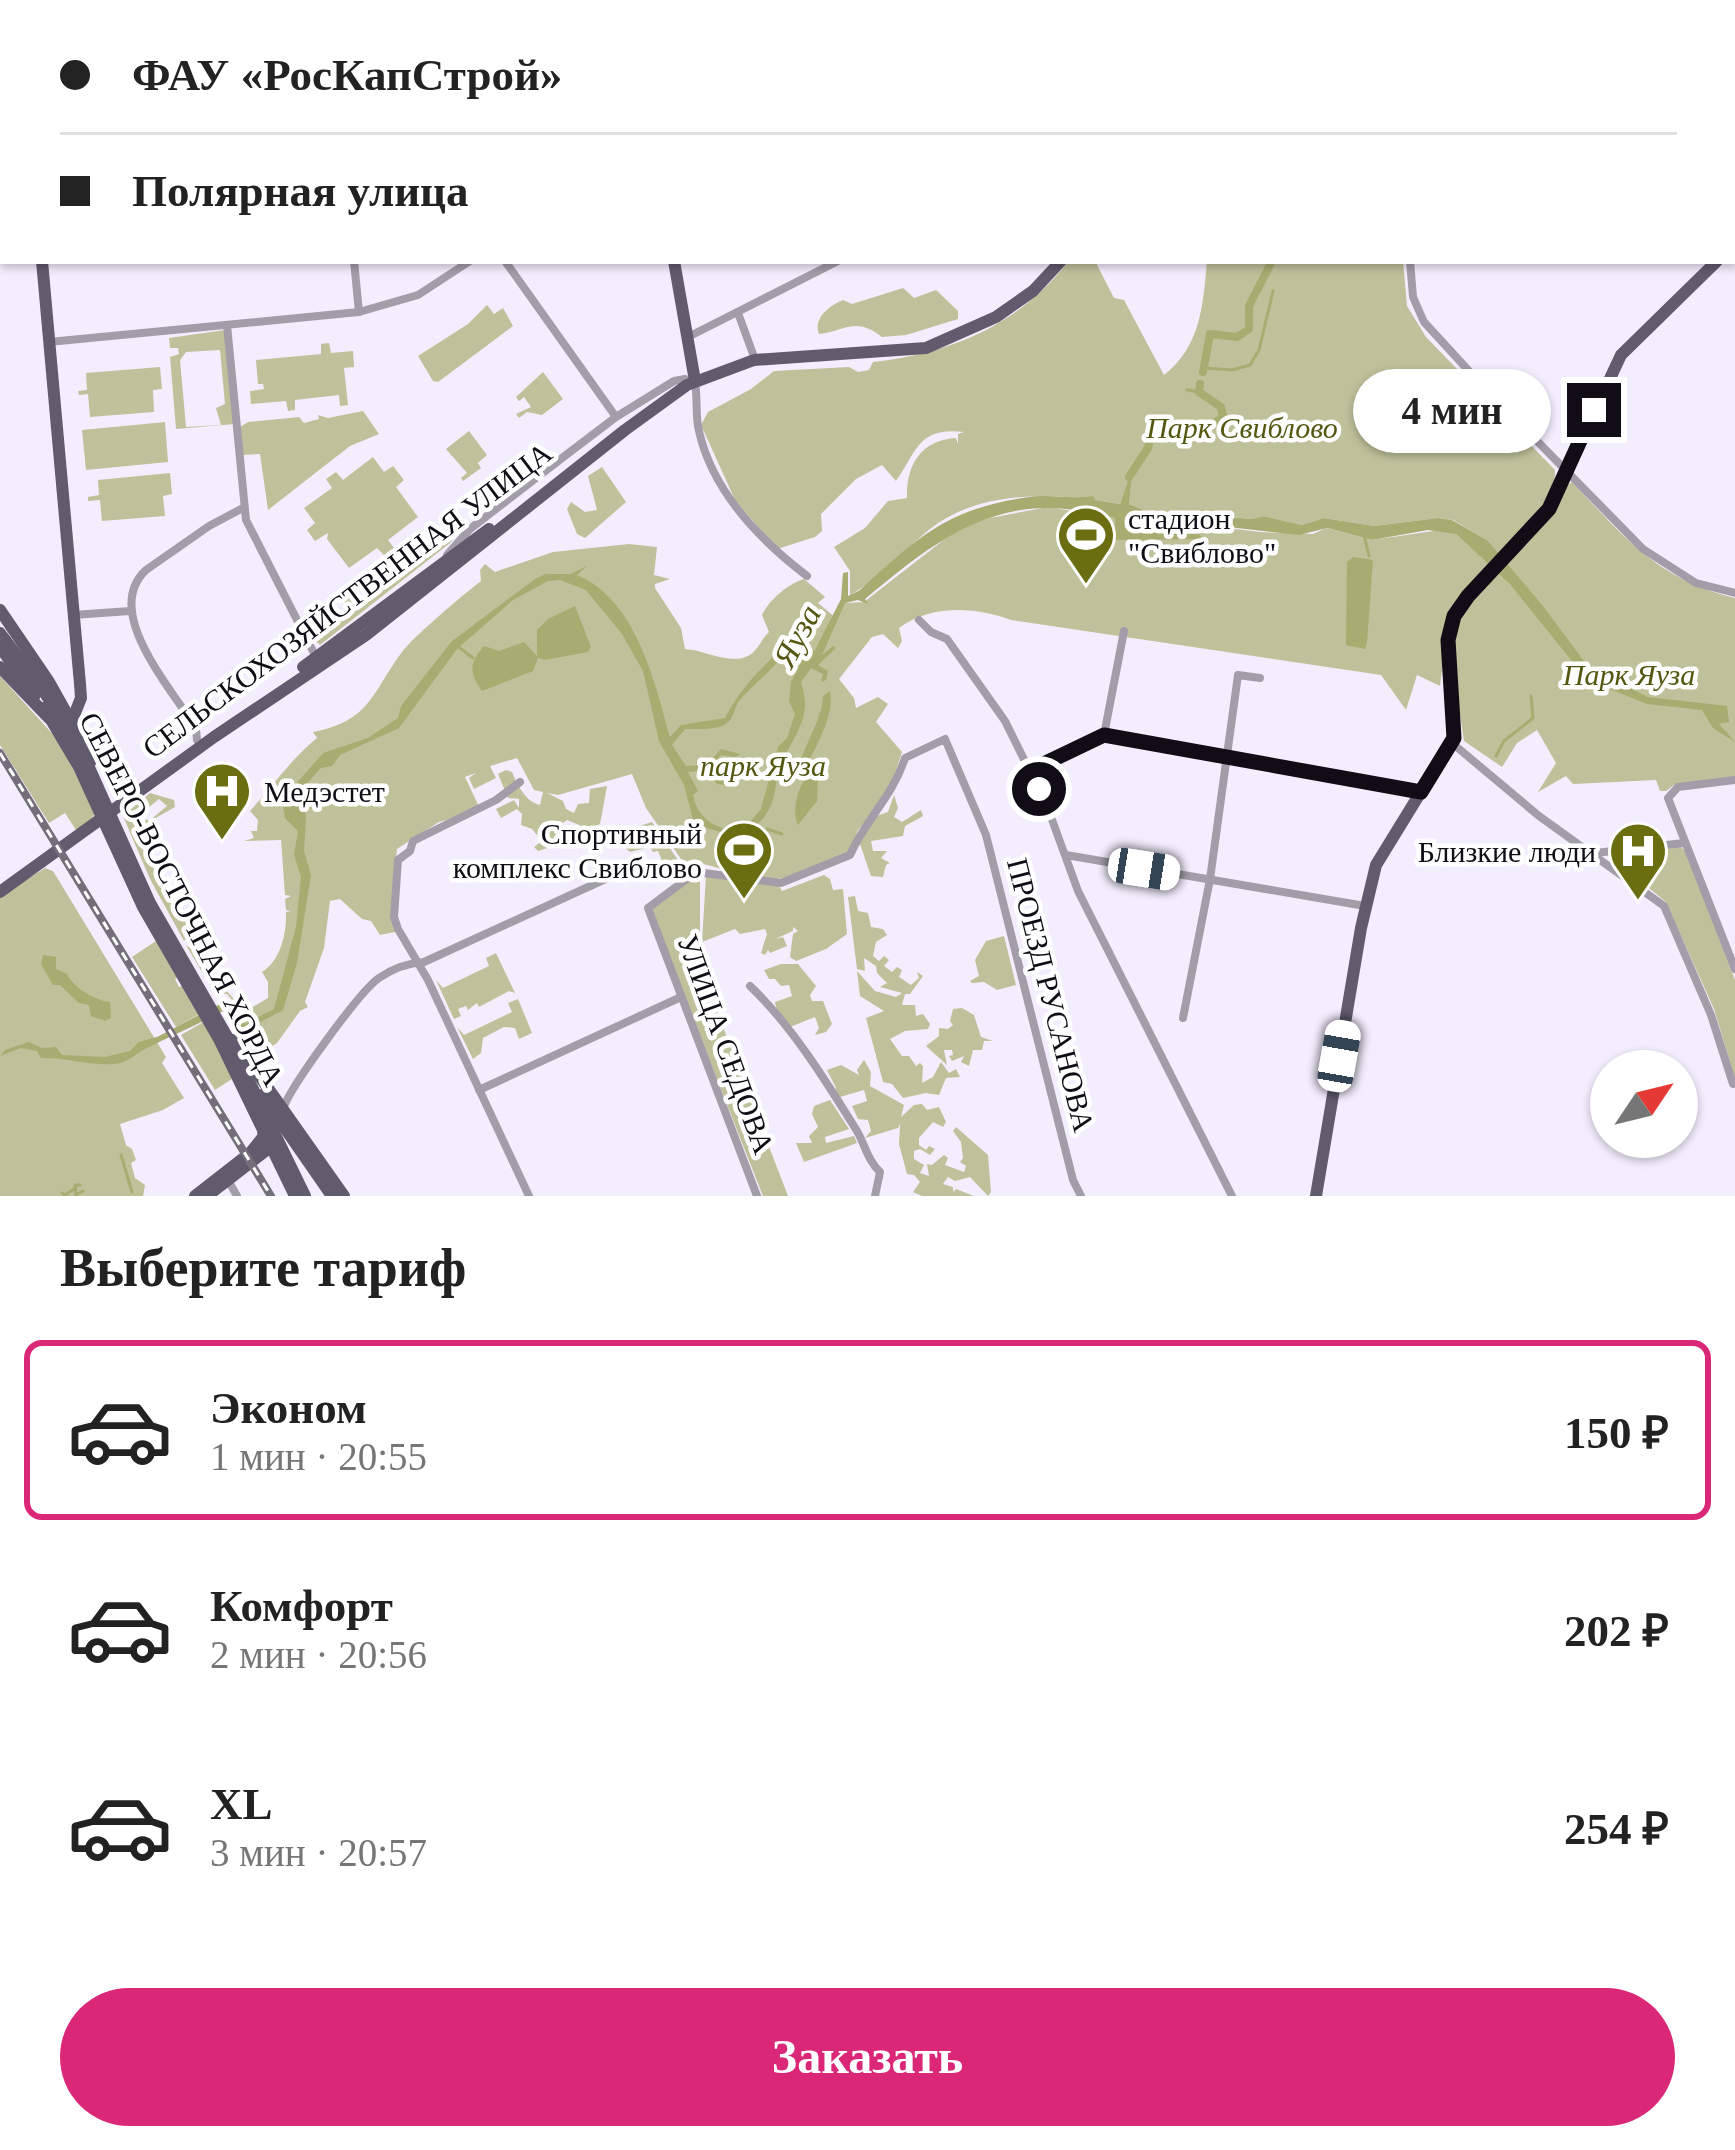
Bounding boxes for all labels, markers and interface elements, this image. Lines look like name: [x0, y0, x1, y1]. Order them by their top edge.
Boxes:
text: ФАУ «РосКапСтрой»: [132, 50, 562, 100]
text: Полярная улица: [132, 166, 469, 216]
callout: 4 мин: [1354, 368, 1552, 452]
route end: [1567, 383, 1621, 437]
text: 4 мин: [1402, 389, 1502, 432]
park label: Парк Свиблово: [1145, 411, 1338, 444]
street label: СЕЛЬСКОХОЗЯЙСТВЕННАЯ УЛИЦА: [136, 435, 558, 765]
place label: стадион "Свиблово": [1128, 502, 1276, 569]
sports icon: стадион "Свиблово": [1055, 504, 1117, 586]
water label: Яуза: [765, 599, 828, 675]
park label: Парк Яуза: [1562, 658, 1695, 691]
street label: СЕВЕРО-ВОСТОЧНАЯ ХОРДА: [73, 707, 291, 1092]
park label: парк Яуза: [700, 749, 826, 782]
hospital icon: Медэстет: [191, 760, 253, 842]
route start: [1012, 762, 1066, 816]
place label: Медэстет: [264, 775, 385, 808]
place label: Спортивный комплекс Свиблово: [453, 817, 702, 884]
sports icon: Спортивный комплекс Свиблово: [713, 819, 775, 901]
hospital icon: Близкие люди: [1607, 820, 1669, 902]
place label: Близкие люди: [1418, 835, 1596, 868]
car: [1106, 846, 1182, 892]
street label: ПРОЕЗД РУСАНОВА: [1001, 855, 1101, 1135]
street label: УЛИЦА СЕДОВА: [671, 930, 781, 1158]
car: [1315, 1017, 1363, 1095]
north arrow: [1590, 1050, 1698, 1158]
map controls: [1590, 1050, 1698, 1158]
text: Выберите тариф: [60, 1238, 466, 1298]
icon: car: [66, 1376, 174, 1484]
text: Эконом: [210, 1383, 367, 1433]
text: 150 ₽: [1564, 1408, 1669, 1458]
text: 1 мин · 20:55: [210, 1435, 427, 1478]
icon: car: [66, 1574, 174, 1682]
text: Комфорт: [210, 1581, 393, 1631]
text: 202 ₽: [1564, 1606, 1669, 1656]
text: 2 мин · 20:56: [210, 1633, 427, 1676]
icon: car: [66, 1772, 174, 1880]
text: XL: [210, 1779, 273, 1829]
text: 254 ₽: [1564, 1804, 1669, 1854]
text: 3 мин · 20:57: [210, 1831, 427, 1874]
button: Заказать: [60, 1988, 1675, 2126]

